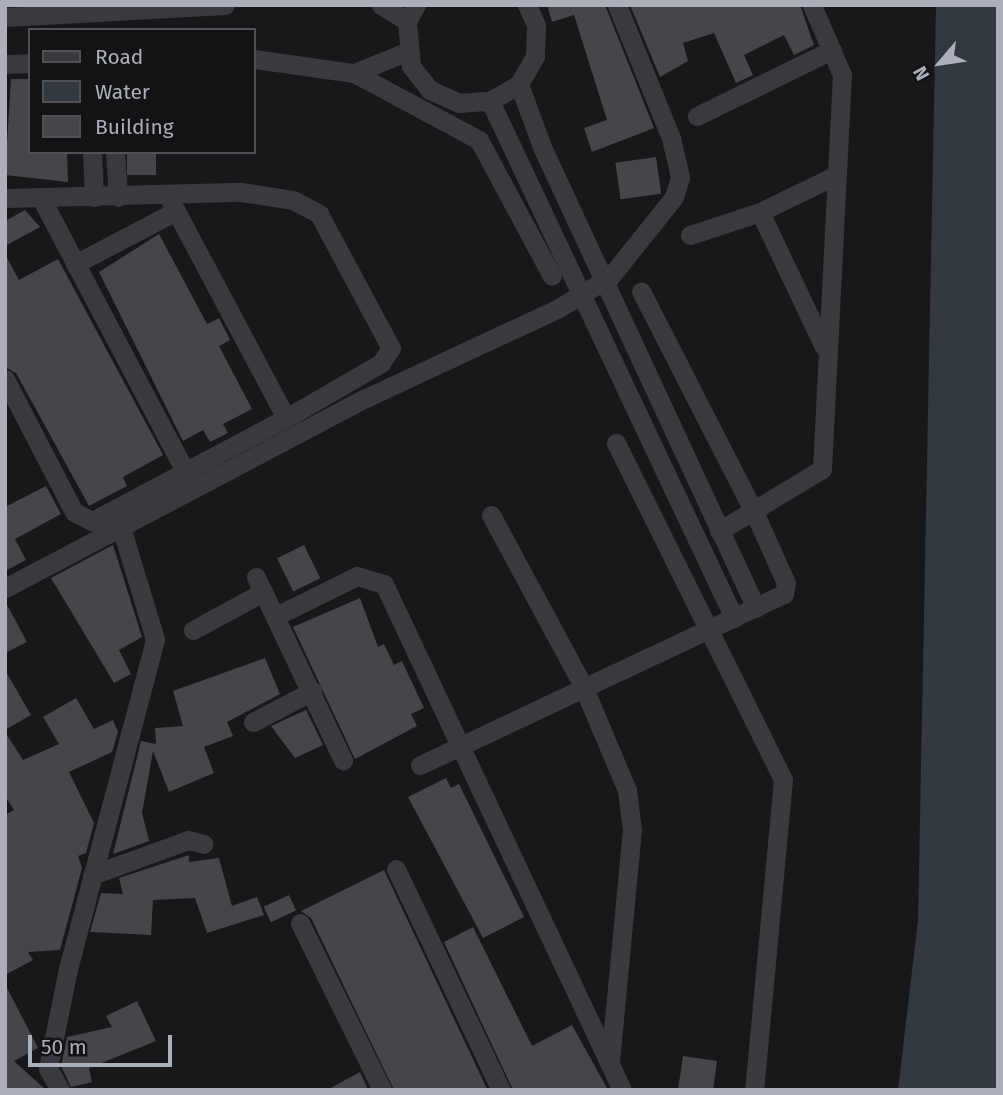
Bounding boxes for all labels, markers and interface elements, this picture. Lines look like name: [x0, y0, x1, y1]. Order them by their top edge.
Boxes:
legend: [28, 28, 256, 154]
north arrow: [905, 28, 975, 98]
text: Road: [95, 44, 143, 70]
text: N: [908, 62, 934, 85]
text: Water: [95, 79, 150, 105]
text: Building: [95, 114, 174, 140]
scale bar: [32, 1021, 175, 1066]
text: 50 m: [41, 1034, 87, 1060]

